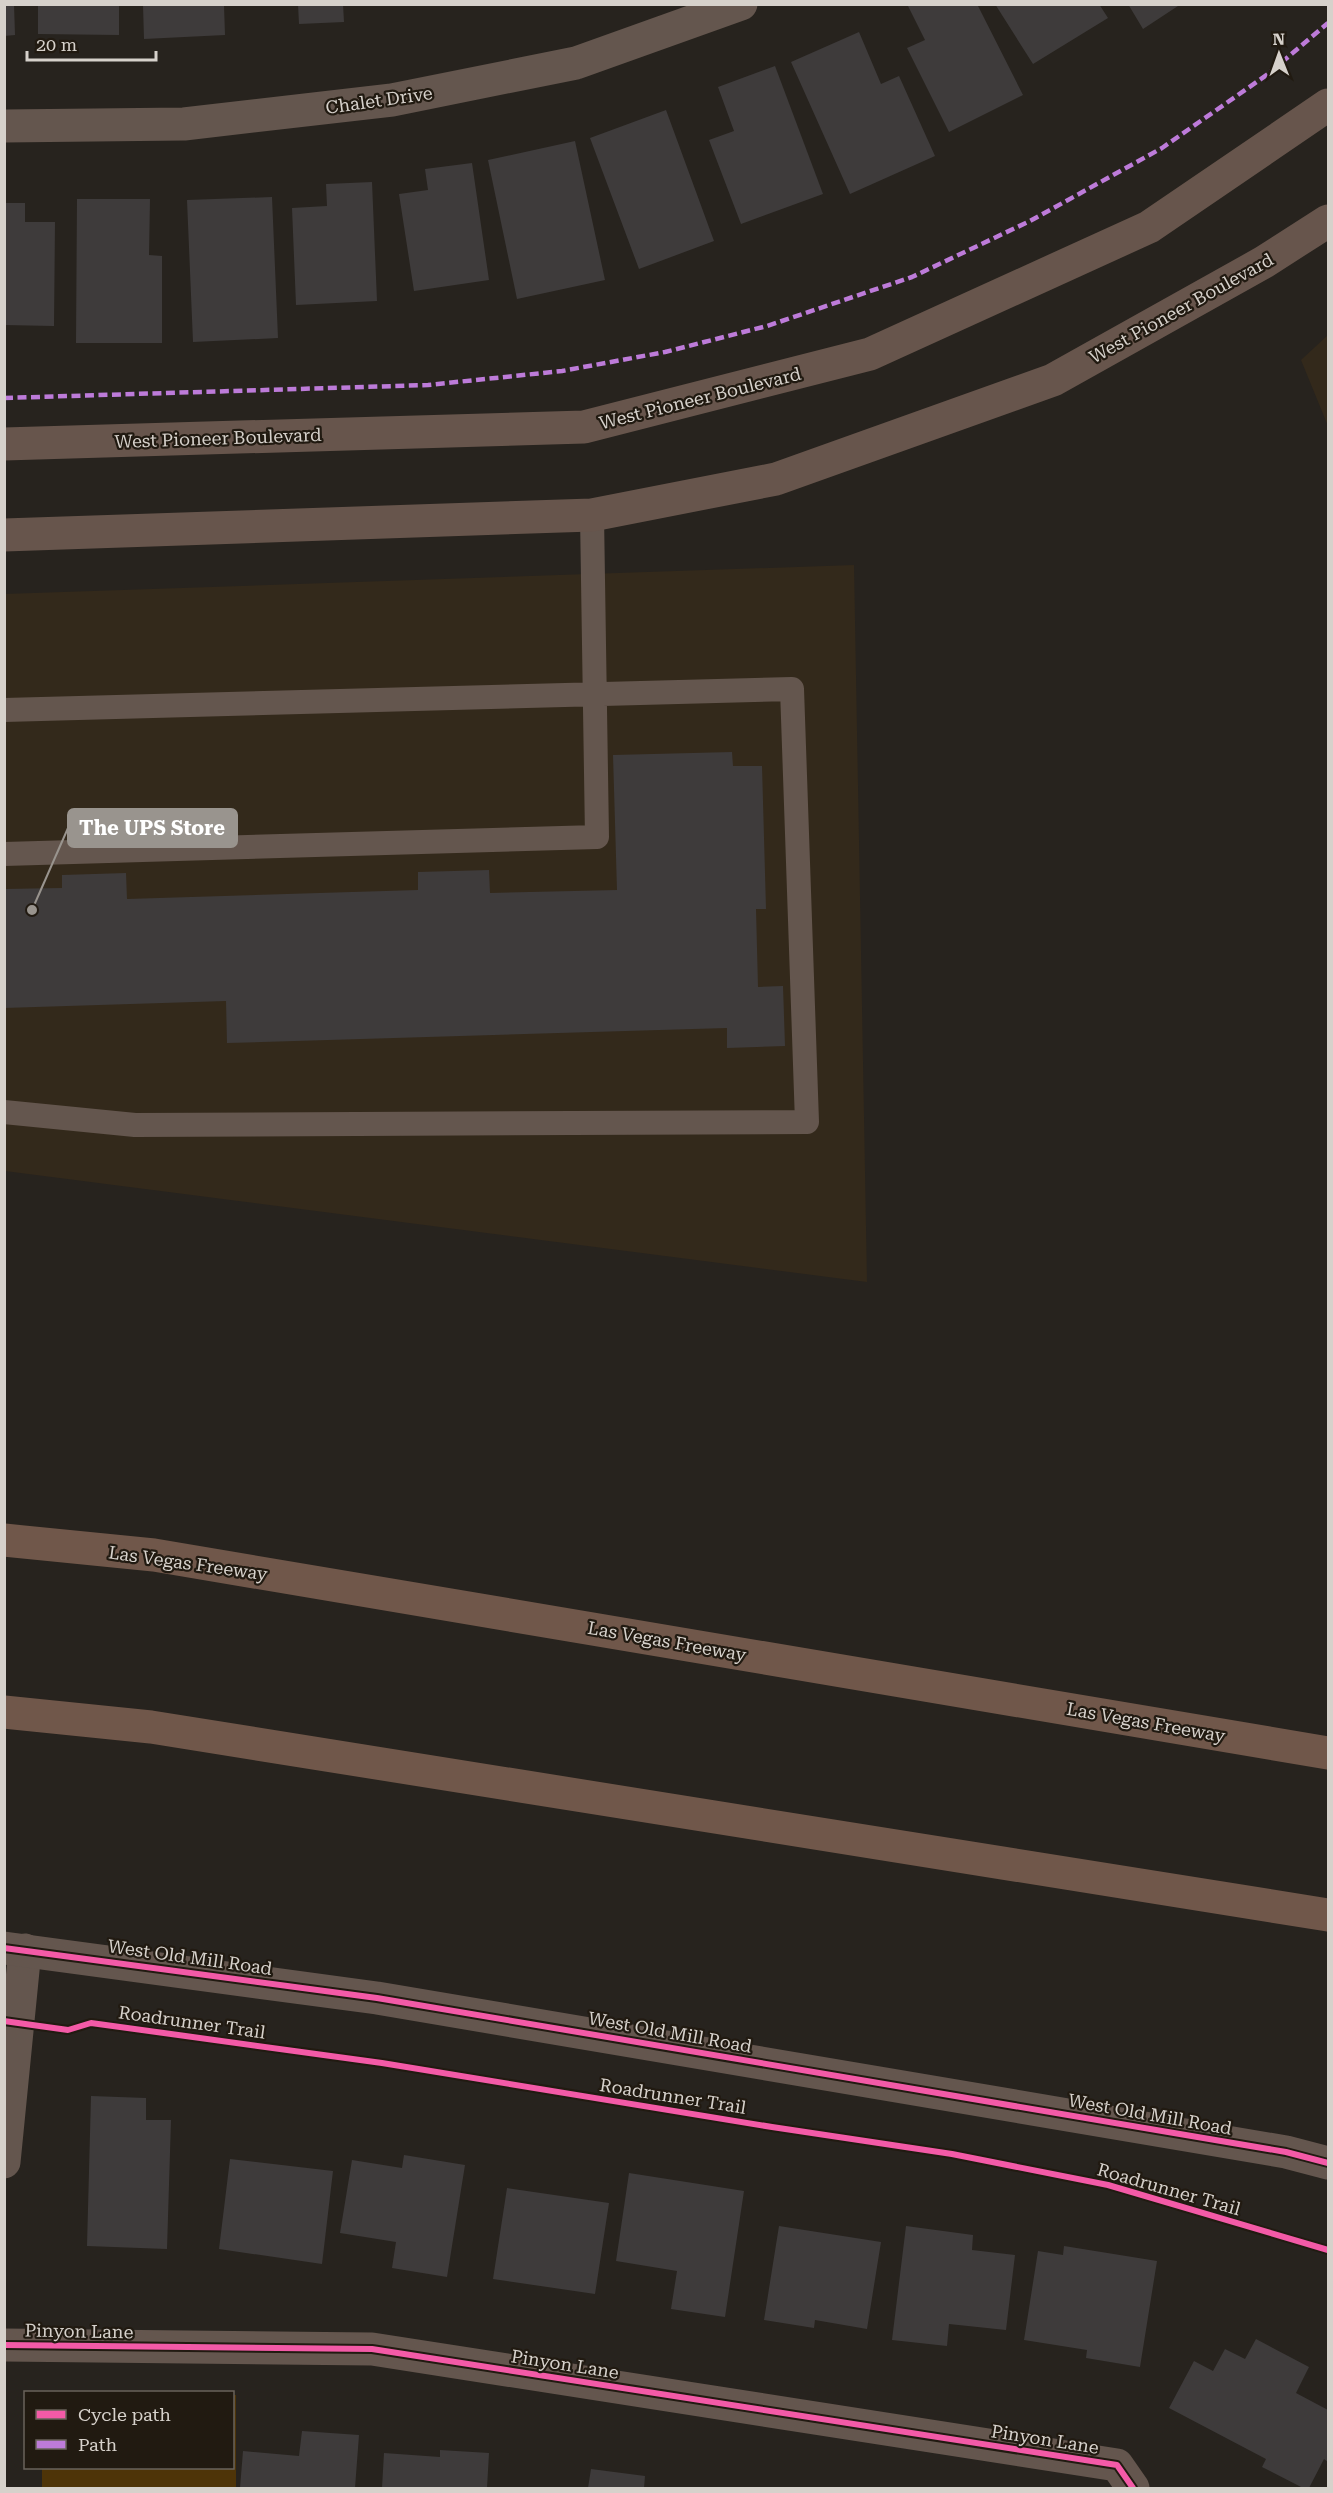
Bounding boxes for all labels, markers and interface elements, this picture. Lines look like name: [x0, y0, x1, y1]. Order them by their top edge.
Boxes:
scale bar: [27, 24, 156, 62]
north arrow: [1249, 24, 1309, 84]
text: N: [1272, 30, 1285, 49]
text: 20 m: [36, 34, 77, 55]
street label: Chalet Drive: [324, 82, 434, 118]
street label: West Pioneer Boulevard: [1085, 248, 1277, 367]
street label: West Pioneer Boulevard: [597, 363, 804, 433]
street label: West Pioneer Boulevard: [114, 424, 322, 452]
callout: The UPS Store: [68, 809, 237, 847]
text: The UPS Store: [79, 816, 225, 840]
street label: Las Vegas Freeway: [107, 1541, 269, 1585]
street label: Las Vegas Freeway: [586, 1617, 748, 1665]
street label: Las Vegas Freeway: [1065, 1698, 1227, 1746]
street label: West Old Mill Road: [106, 1935, 274, 1979]
street label: Roadrunner Trail: [117, 2001, 267, 2043]
street label: West Old Mill Road: [586, 2007, 754, 2057]
street label: Roadrunner Trail: [598, 2074, 748, 2118]
street label: West Old Mill Road: [1066, 2089, 1234, 2139]
street label: Roadrunner Trail: [1095, 2159, 1243, 2220]
street label: Pinyon Lane: [24, 2320, 134, 2342]
street label: Pinyon Lane: [510, 2345, 621, 2383]
legend: [24, 2391, 234, 2469]
text: Cycle path: [78, 2404, 171, 2425]
street label: Pinyon Lane: [990, 2420, 1101, 2458]
text: Path: [78, 2434, 117, 2455]

